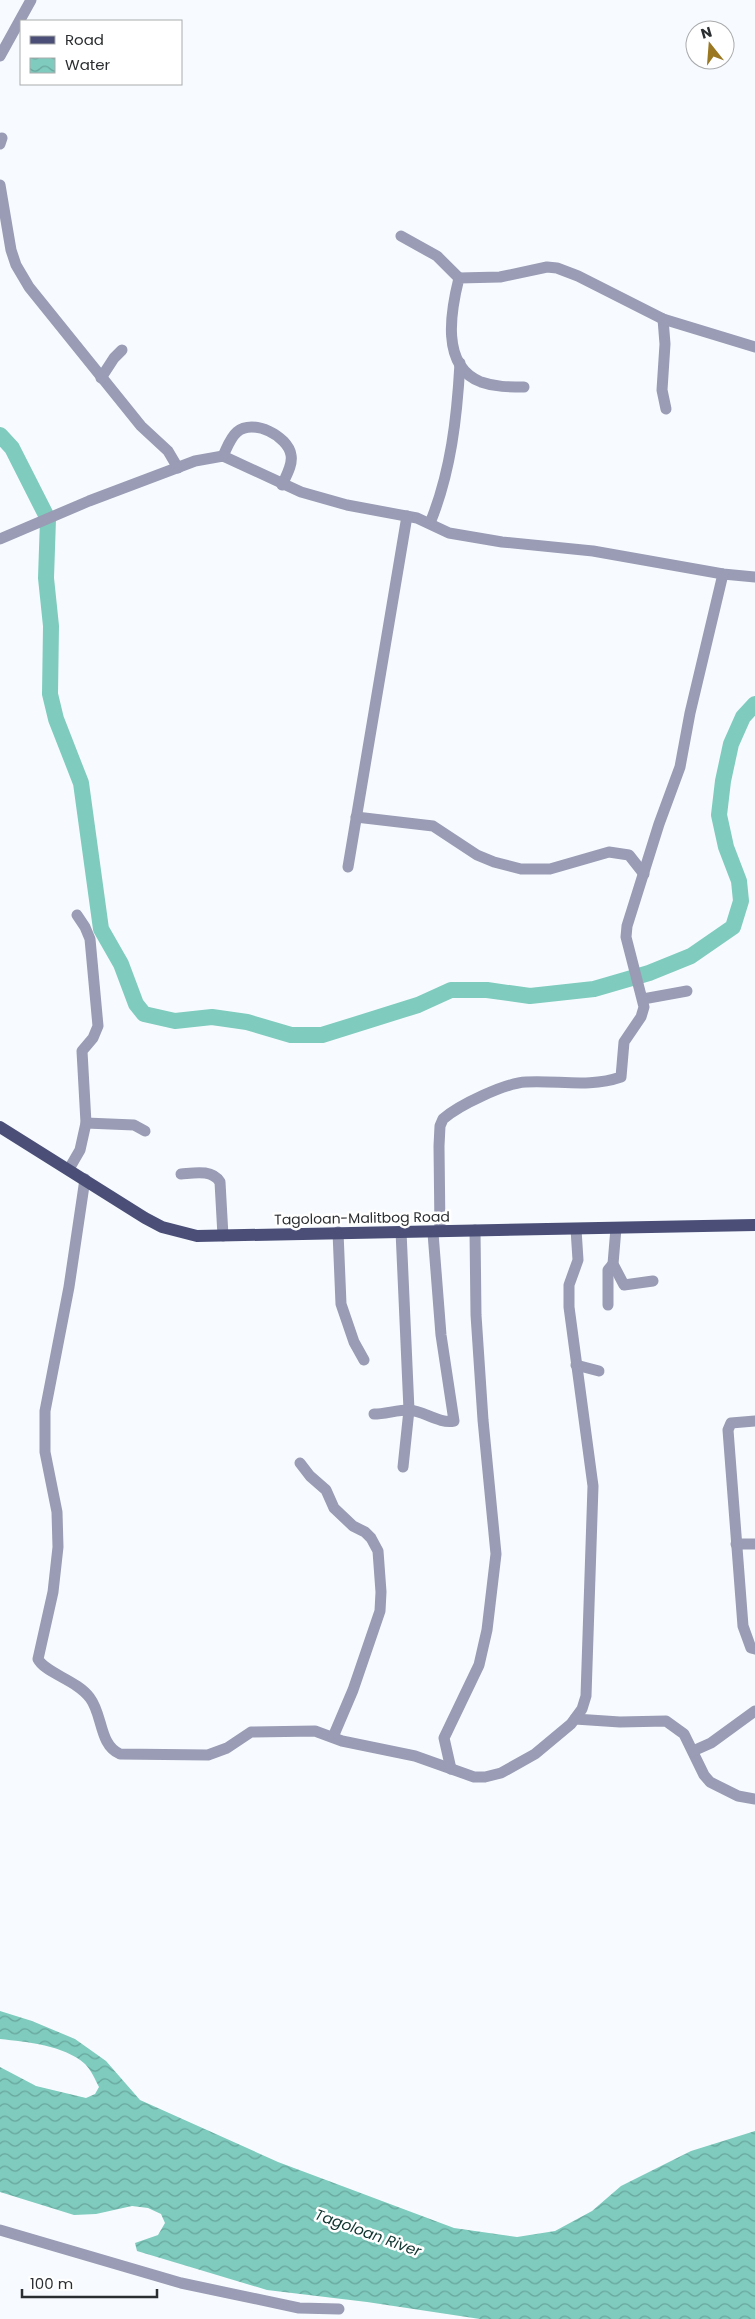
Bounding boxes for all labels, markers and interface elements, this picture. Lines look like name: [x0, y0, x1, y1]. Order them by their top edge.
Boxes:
legend: [20, 20, 182, 85]
north arrow: [685, 20, 735, 70]
text: N: [698, 21, 714, 44]
text: Road: [65, 29, 104, 50]
text: Water: [65, 54, 111, 75]
street label: Tagoloan-Malitbog Road: [274, 1206, 450, 1230]
water label: Tagoloan River: [312, 2204, 425, 2262]
scale bar: [22, 2266, 158, 2298]
text: 100 m: [30, 2273, 73, 2294]

